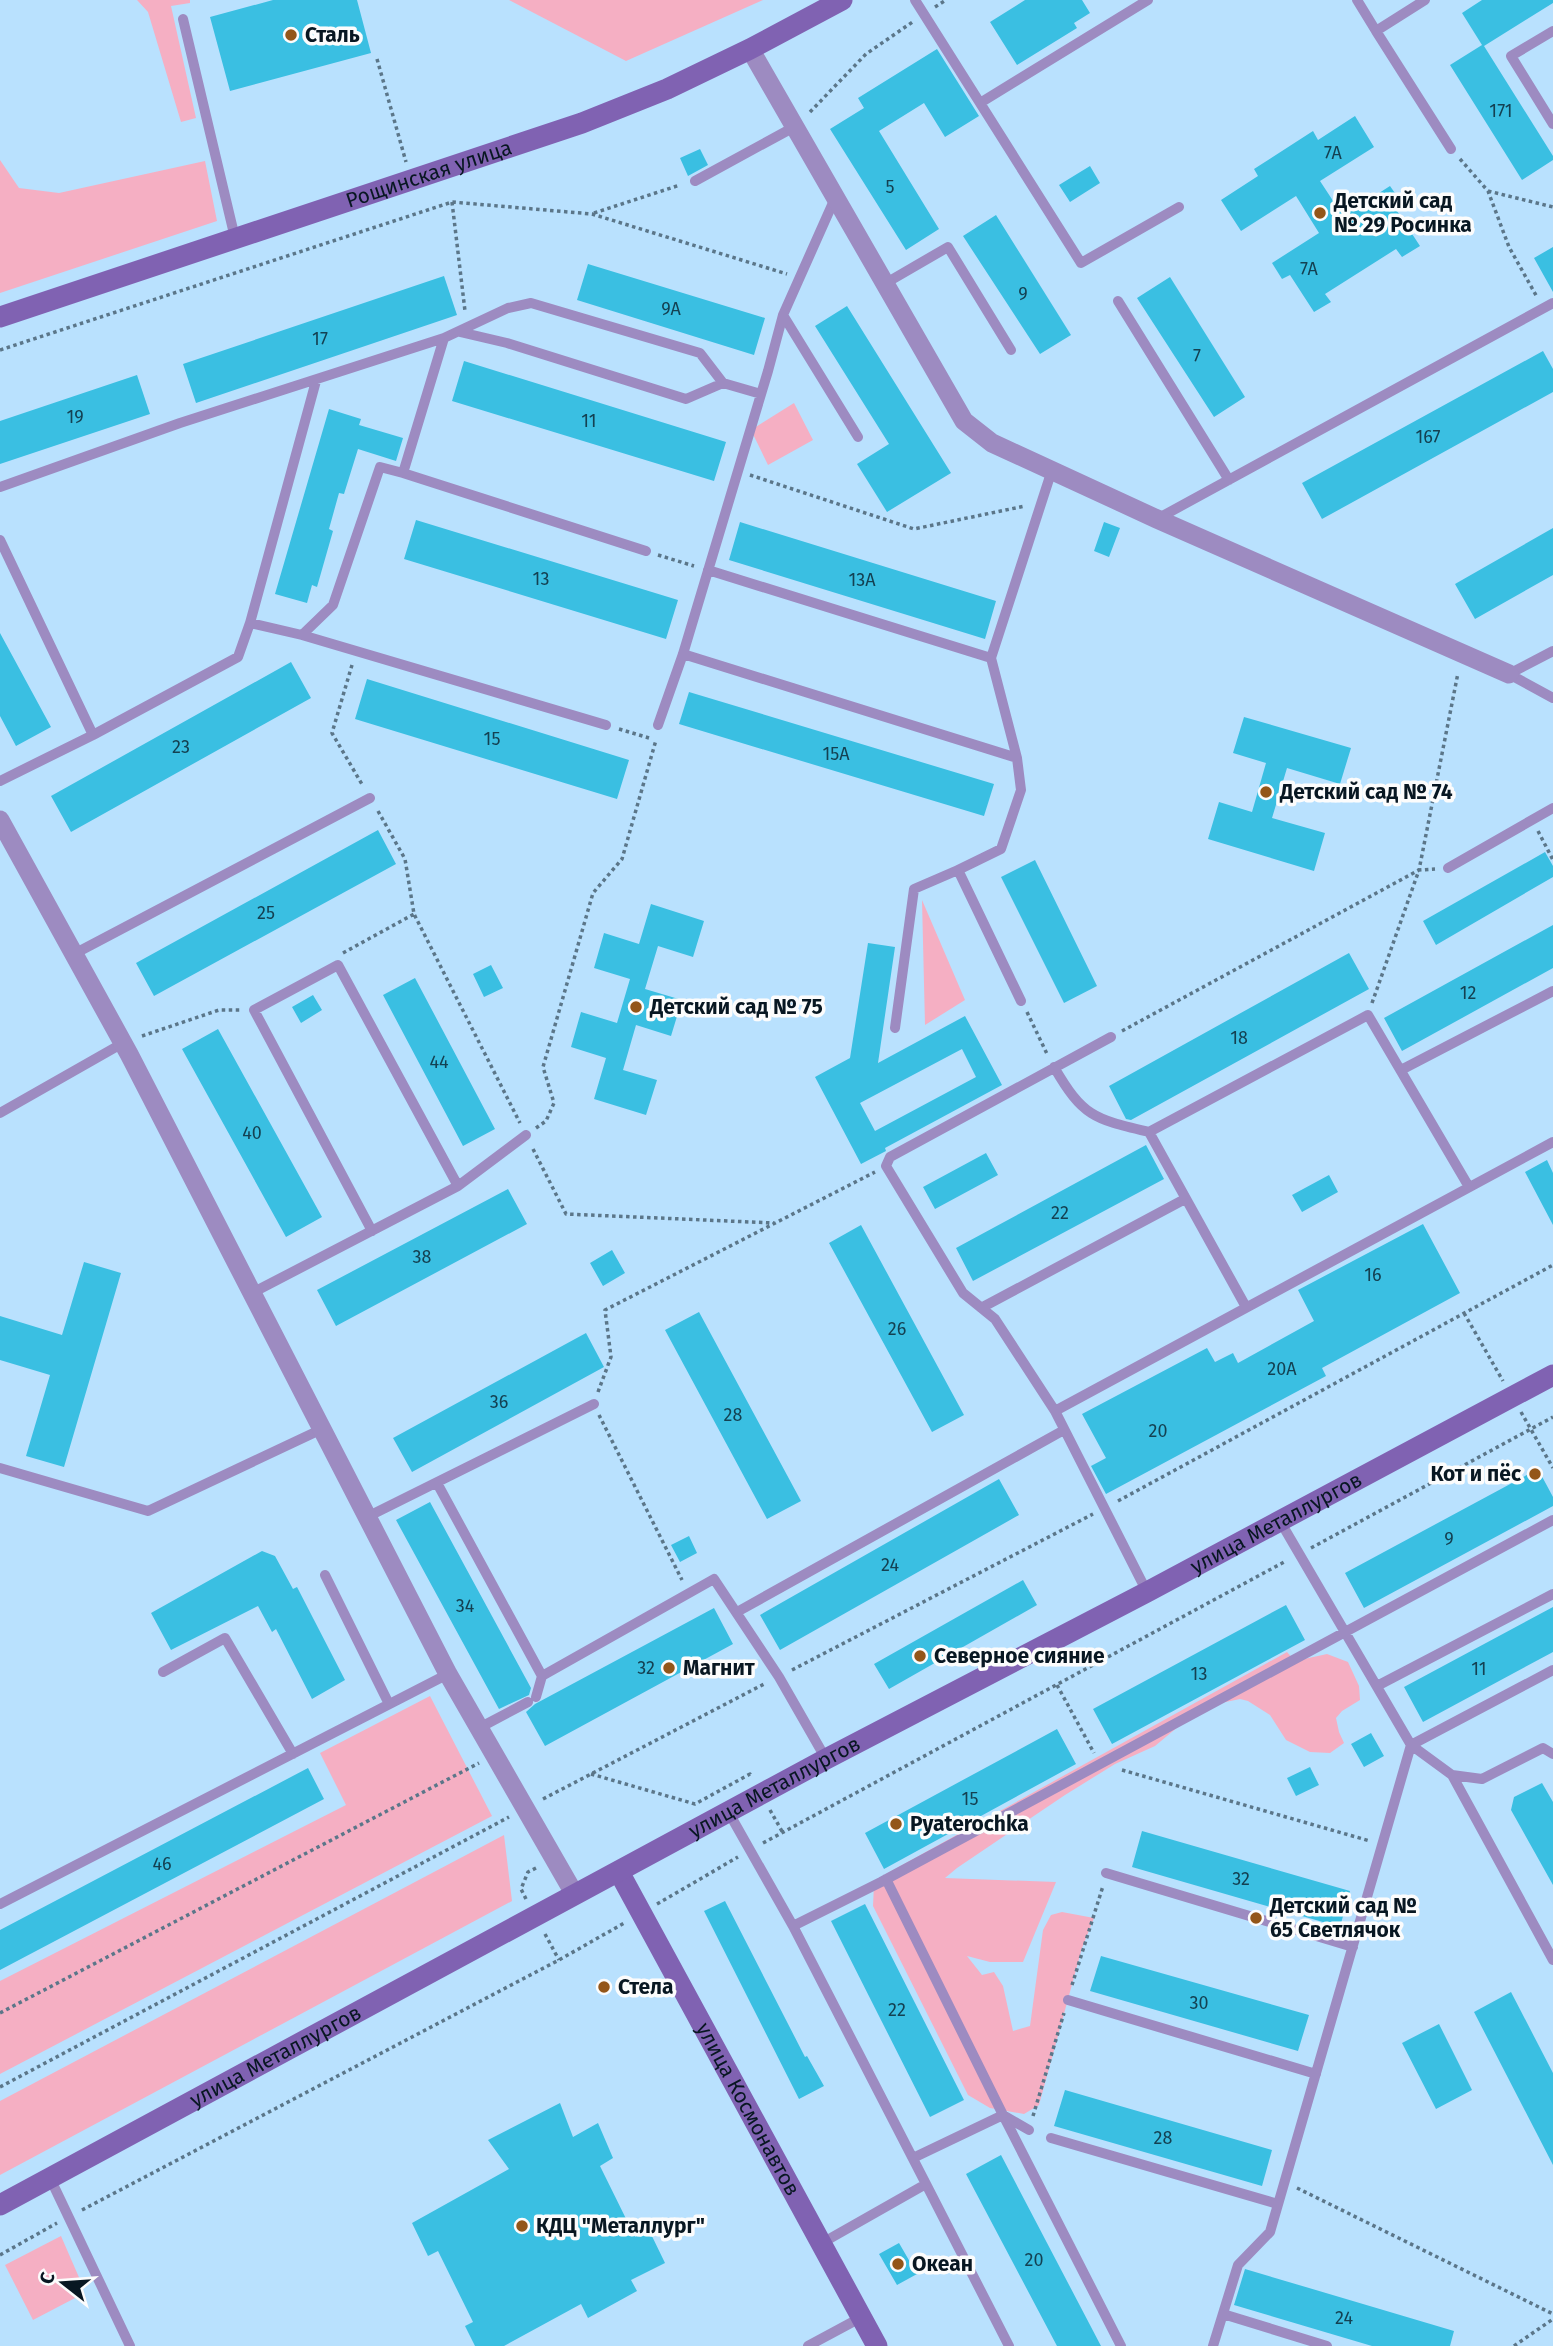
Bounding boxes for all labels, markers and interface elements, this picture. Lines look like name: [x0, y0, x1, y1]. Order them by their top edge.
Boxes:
place label: Сталь: [305, 22, 360, 48]
marker: Сталь: [283, 27, 299, 43]
house number: 171: [1489, 100, 1513, 122]
street label: Рощинская улица: [342, 134, 515, 214]
house number: 7А: [1324, 142, 1343, 164]
house number: 5: [885, 176, 895, 198]
place label: Детский сад № 29 Росинка: [1333, 188, 1472, 238]
marker: Детский сад № 29 Росинка: [1312, 205, 1328, 221]
house number: 7А: [1300, 258, 1319, 280]
house number: 9: [1018, 283, 1028, 305]
house number: 9А: [661, 298, 681, 320]
house number: 17: [312, 328, 328, 350]
house number: 7: [1193, 345, 1201, 367]
house number: 19: [66, 406, 84, 428]
house number: 11: [581, 410, 597, 432]
house number: 167: [1416, 426, 1440, 448]
house number: 13: [533, 568, 549, 590]
house number: 13А: [848, 569, 876, 591]
house number: 15: [484, 728, 500, 750]
house number: 23: [172, 736, 190, 758]
house number: 15А: [822, 743, 850, 765]
place label: Детский сад № 74: [1279, 779, 1453, 805]
marker: Детский сад № 74: [1258, 784, 1274, 800]
house number: 25: [257, 902, 275, 924]
house number: 12: [1460, 982, 1476, 1004]
place label: Детский сад № 75: [649, 994, 823, 1020]
marker: Детский сад № 75: [628, 999, 644, 1015]
house number: 18: [1230, 1027, 1248, 1049]
house number: 44: [429, 1051, 449, 1073]
house number: 40: [242, 1122, 262, 1144]
house number: 22: [1051, 1202, 1069, 1224]
house number: 38: [413, 1246, 432, 1268]
house number: 16: [1364, 1264, 1382, 1286]
house number: 26: [888, 1318, 906, 1340]
house number: 20А: [1267, 1358, 1297, 1380]
house number: 36: [490, 1391, 508, 1413]
house number: 28: [724, 1404, 742, 1426]
house number: 20: [1149, 1420, 1167, 1442]
place label: Кот и пёс: [1430, 1461, 1521, 1487]
street label: улица Металлургов: [1186, 1466, 1367, 1579]
marker: Кот и пёс: [1527, 1466, 1543, 1482]
house number: 9: [1444, 1528, 1454, 1550]
house number: 24: [881, 1554, 899, 1576]
house number: 34: [456, 1595, 475, 1617]
place label: Северное сияние: [934, 1643, 1105, 1669]
marker: Северное сияние: [912, 1648, 928, 1664]
place label: Магнит: [683, 1655, 756, 1681]
house number: 32: [637, 1657, 655, 1679]
house number: 11: [1471, 1658, 1487, 1680]
marker: Магнит: [661, 1660, 677, 1676]
house number: 13: [1191, 1663, 1207, 1685]
street label: улица Металлургов: [684, 1730, 865, 1844]
house number: 15: [962, 1788, 978, 1810]
place label: Pyaterochka: [910, 1811, 1029, 1837]
marker: Pyaterochka: [888, 1816, 904, 1832]
house number: 46: [152, 1853, 172, 1875]
house number: 32: [1232, 1868, 1250, 1890]
place label: Детский сад № 65 Светлячок: [1269, 1893, 1417, 1943]
marker: Детский сад № 65 Светлячок: [1248, 1910, 1264, 1926]
place label: Стела: [618, 1974, 673, 2000]
marker: Стела: [596, 1979, 612, 1995]
house number: 30: [1189, 1992, 1209, 2014]
street label: улица Металлургов: [185, 1999, 366, 2113]
house number: 22: [888, 1999, 906, 2021]
street label: улица Космонавтов: [690, 2018, 806, 2200]
house number: 28: [1154, 2127, 1172, 2149]
place label: КДЦ "Металлург": [536, 2213, 705, 2239]
marker: КДЦ "Металлург": [514, 2218, 530, 2234]
north arrow: [28, 2248, 98, 2318]
house number: 20: [1025, 2249, 1043, 2271]
place label: Океан: [912, 2251, 973, 2277]
marker: Океан: [890, 2256, 906, 2272]
text: С: [35, 2270, 60, 2287]
house number: 24: [1335, 2307, 1353, 2329]

